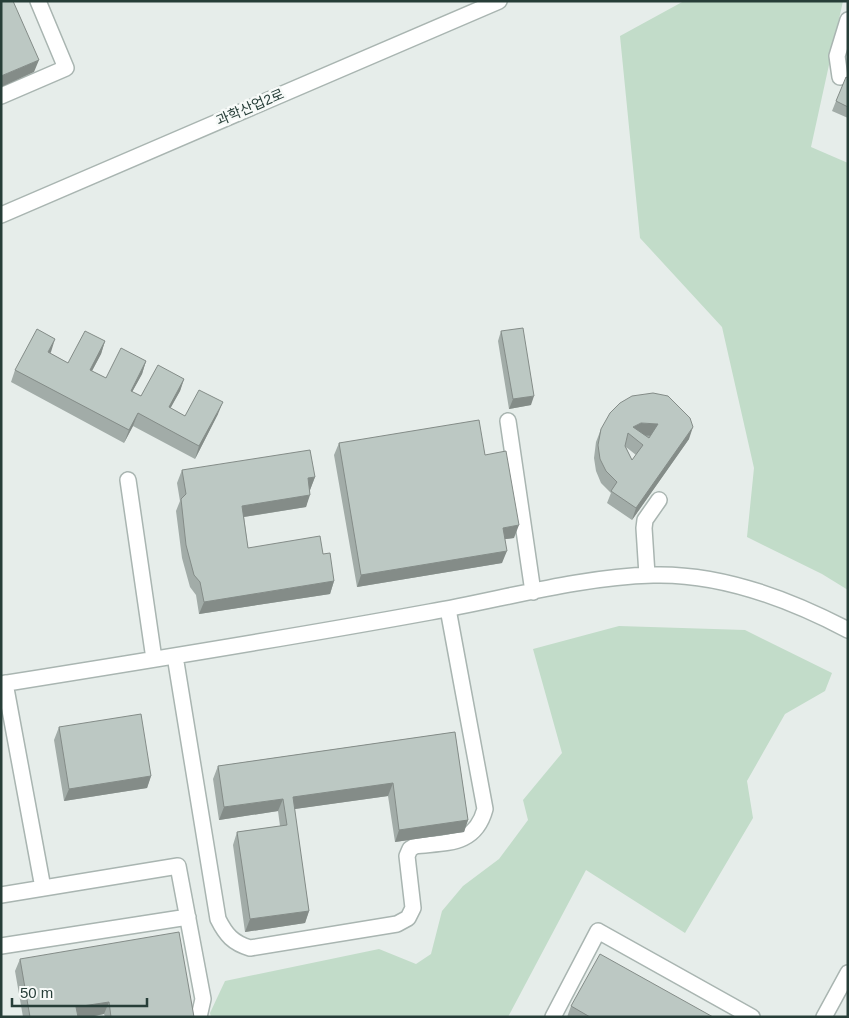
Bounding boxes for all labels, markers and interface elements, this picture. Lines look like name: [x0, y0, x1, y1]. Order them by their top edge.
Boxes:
street label: 과학산업2로: [214, 85, 286, 128]
scale bar: [12, 976, 148, 1008]
text: 50 m: [20, 984, 53, 1001]

